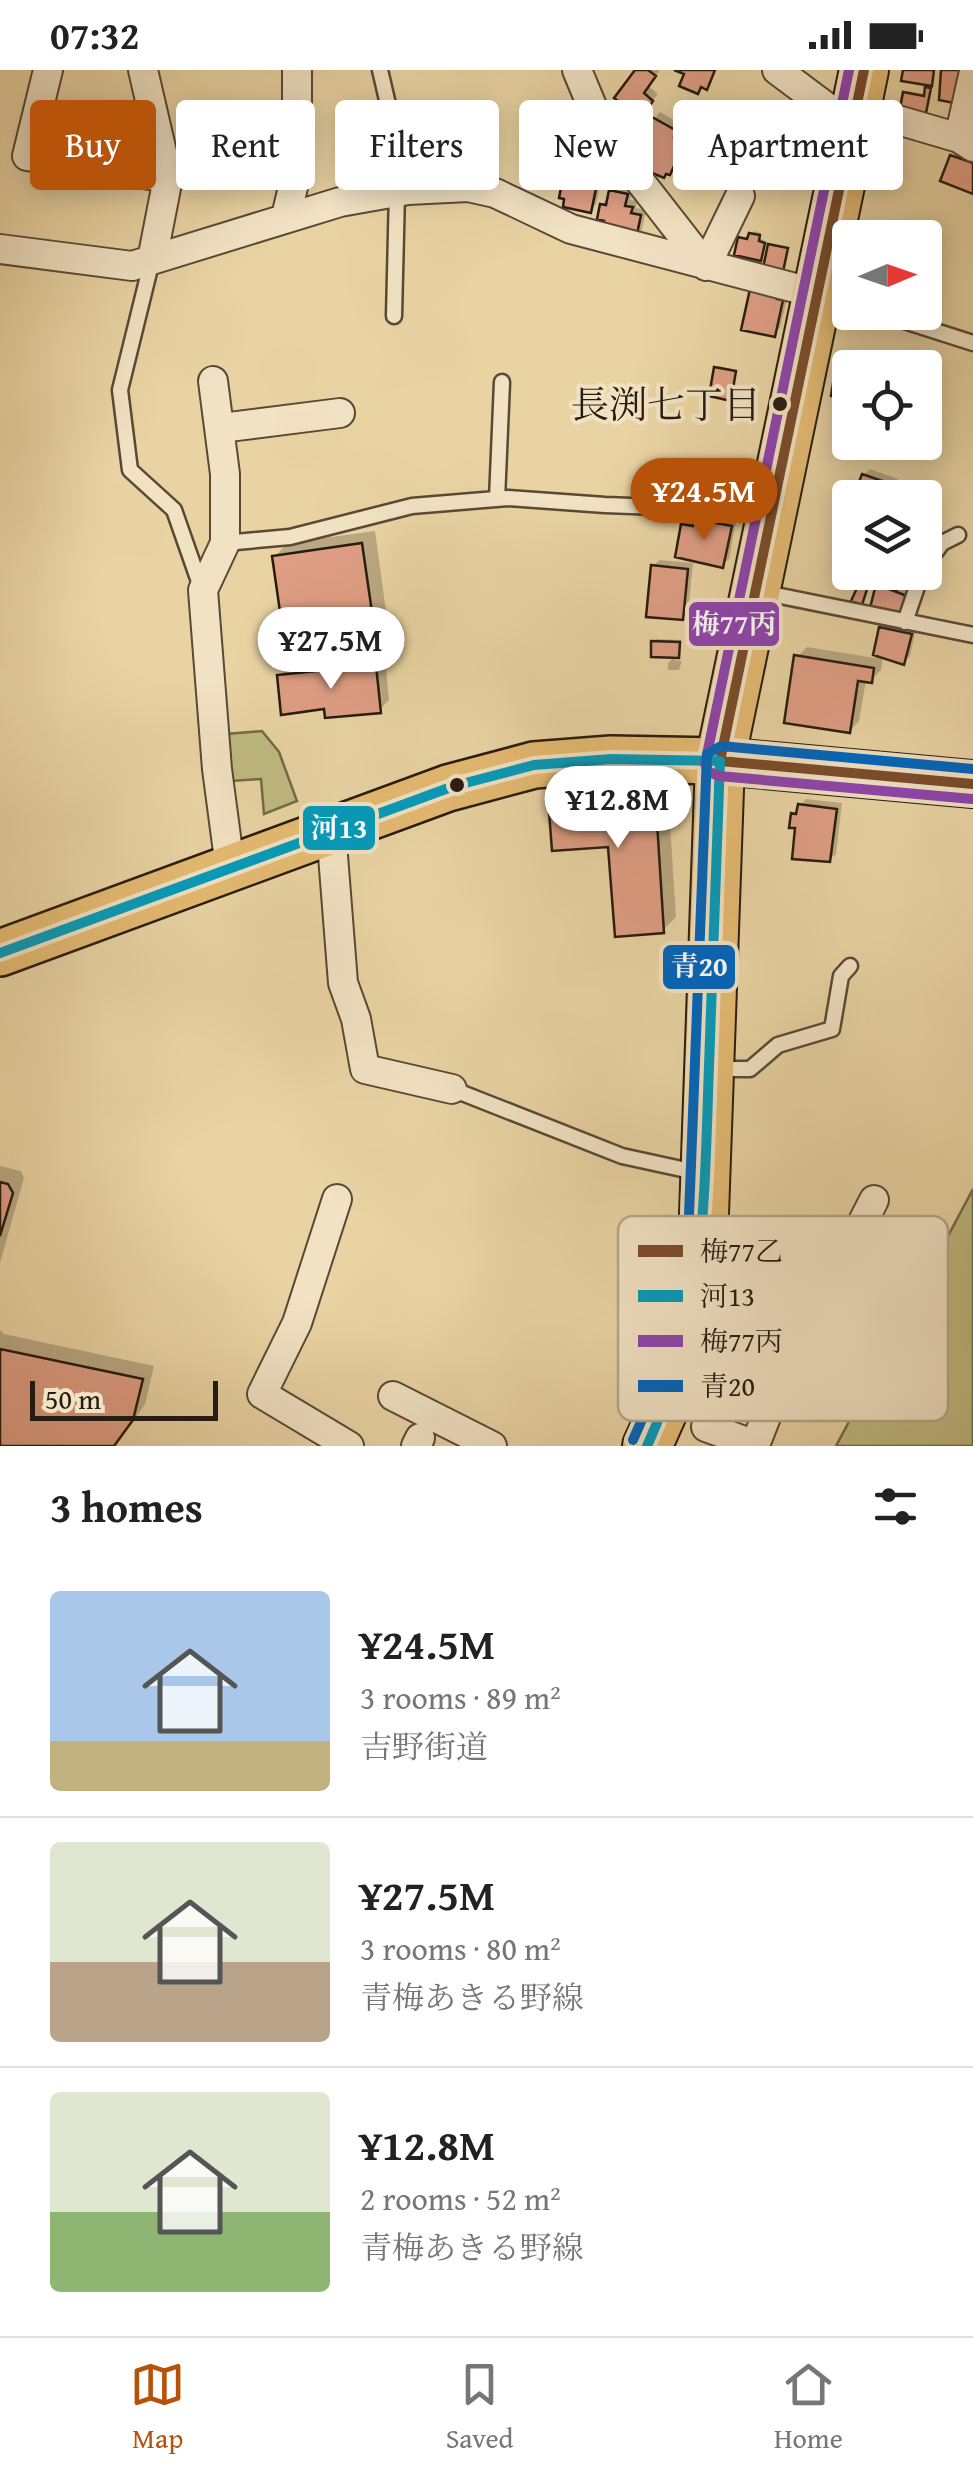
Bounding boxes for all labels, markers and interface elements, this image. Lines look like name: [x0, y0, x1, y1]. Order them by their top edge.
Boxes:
text: 07:32: [50, 7, 140, 63]
chip: Buy: [30, 100, 156, 190]
chip: Rent: [176, 100, 315, 190]
chip: Filters: [335, 100, 499, 190]
chip: New: [519, 100, 653, 190]
chip: Apartment: [673, 100, 903, 190]
north arrow: [832, 220, 942, 330]
map controls: [832, 220, 942, 590]
button: locate: [832, 350, 942, 460]
place label: 長渕七丁目: [571, 376, 761, 432]
marker: 長渕七丁目: [770, 394, 790, 414]
pin: ¥24.5M: [623, 458, 785, 543]
text: ¥24.5M: [653, 467, 755, 514]
button: layers: [832, 480, 942, 590]
line badge: 梅77丙: [687, 600, 781, 648]
text: 梅77丙: [691, 603, 777, 644]
pin: ¥27.5M: [250, 607, 412, 692]
text: ¥27.5M: [280, 616, 382, 663]
pin: ¥12.8M: [537, 766, 699, 851]
unlabelled marker: [447, 775, 467, 795]
text: ¥12.8M: [567, 775, 669, 822]
line badge: 河13: [301, 804, 377, 852]
text: 河13: [310, 807, 368, 848]
line badge: 青20: [661, 943, 737, 991]
text: 青20: [670, 945, 728, 986]
legend: [618, 1216, 948, 1421]
text: 梅77乙: [700, 1230, 783, 1271]
text: 河13: [700, 1275, 755, 1316]
text: 梅77丙: [700, 1320, 783, 1361]
text: 青20: [700, 1365, 755, 1406]
scale bar: [30, 1376, 218, 1420]
text: 50 m: [45, 1378, 101, 1419]
text: 3 homes: [50, 1476, 203, 1537]
icon: filters: [868, 1479, 923, 1534]
text: ¥24.5M: [360, 1613, 495, 1674]
icon: home: [130, 1631, 250, 1751]
text: 3 rooms · 89 m²: [360, 1674, 561, 1721]
text: 吉野街道: [360, 1723, 488, 1770]
text: ¥27.5M: [360, 1864, 495, 1925]
icon: home: [130, 1882, 250, 2002]
text: 3 rooms · 80 m²: [360, 1925, 561, 1972]
text: 青梅あきる野線: [360, 1974, 584, 2021]
text: ¥12.8M: [360, 2114, 495, 2175]
icon: home: [130, 2132, 250, 2252]
text: 2 rooms · 52 m²: [360, 2175, 561, 2222]
text: 青梅あきる野線: [360, 2224, 584, 2271]
tab: Map: [130, 2357, 185, 2458]
tab: Saved: [446, 2357, 513, 2458]
tab: Home: [774, 2357, 843, 2458]

